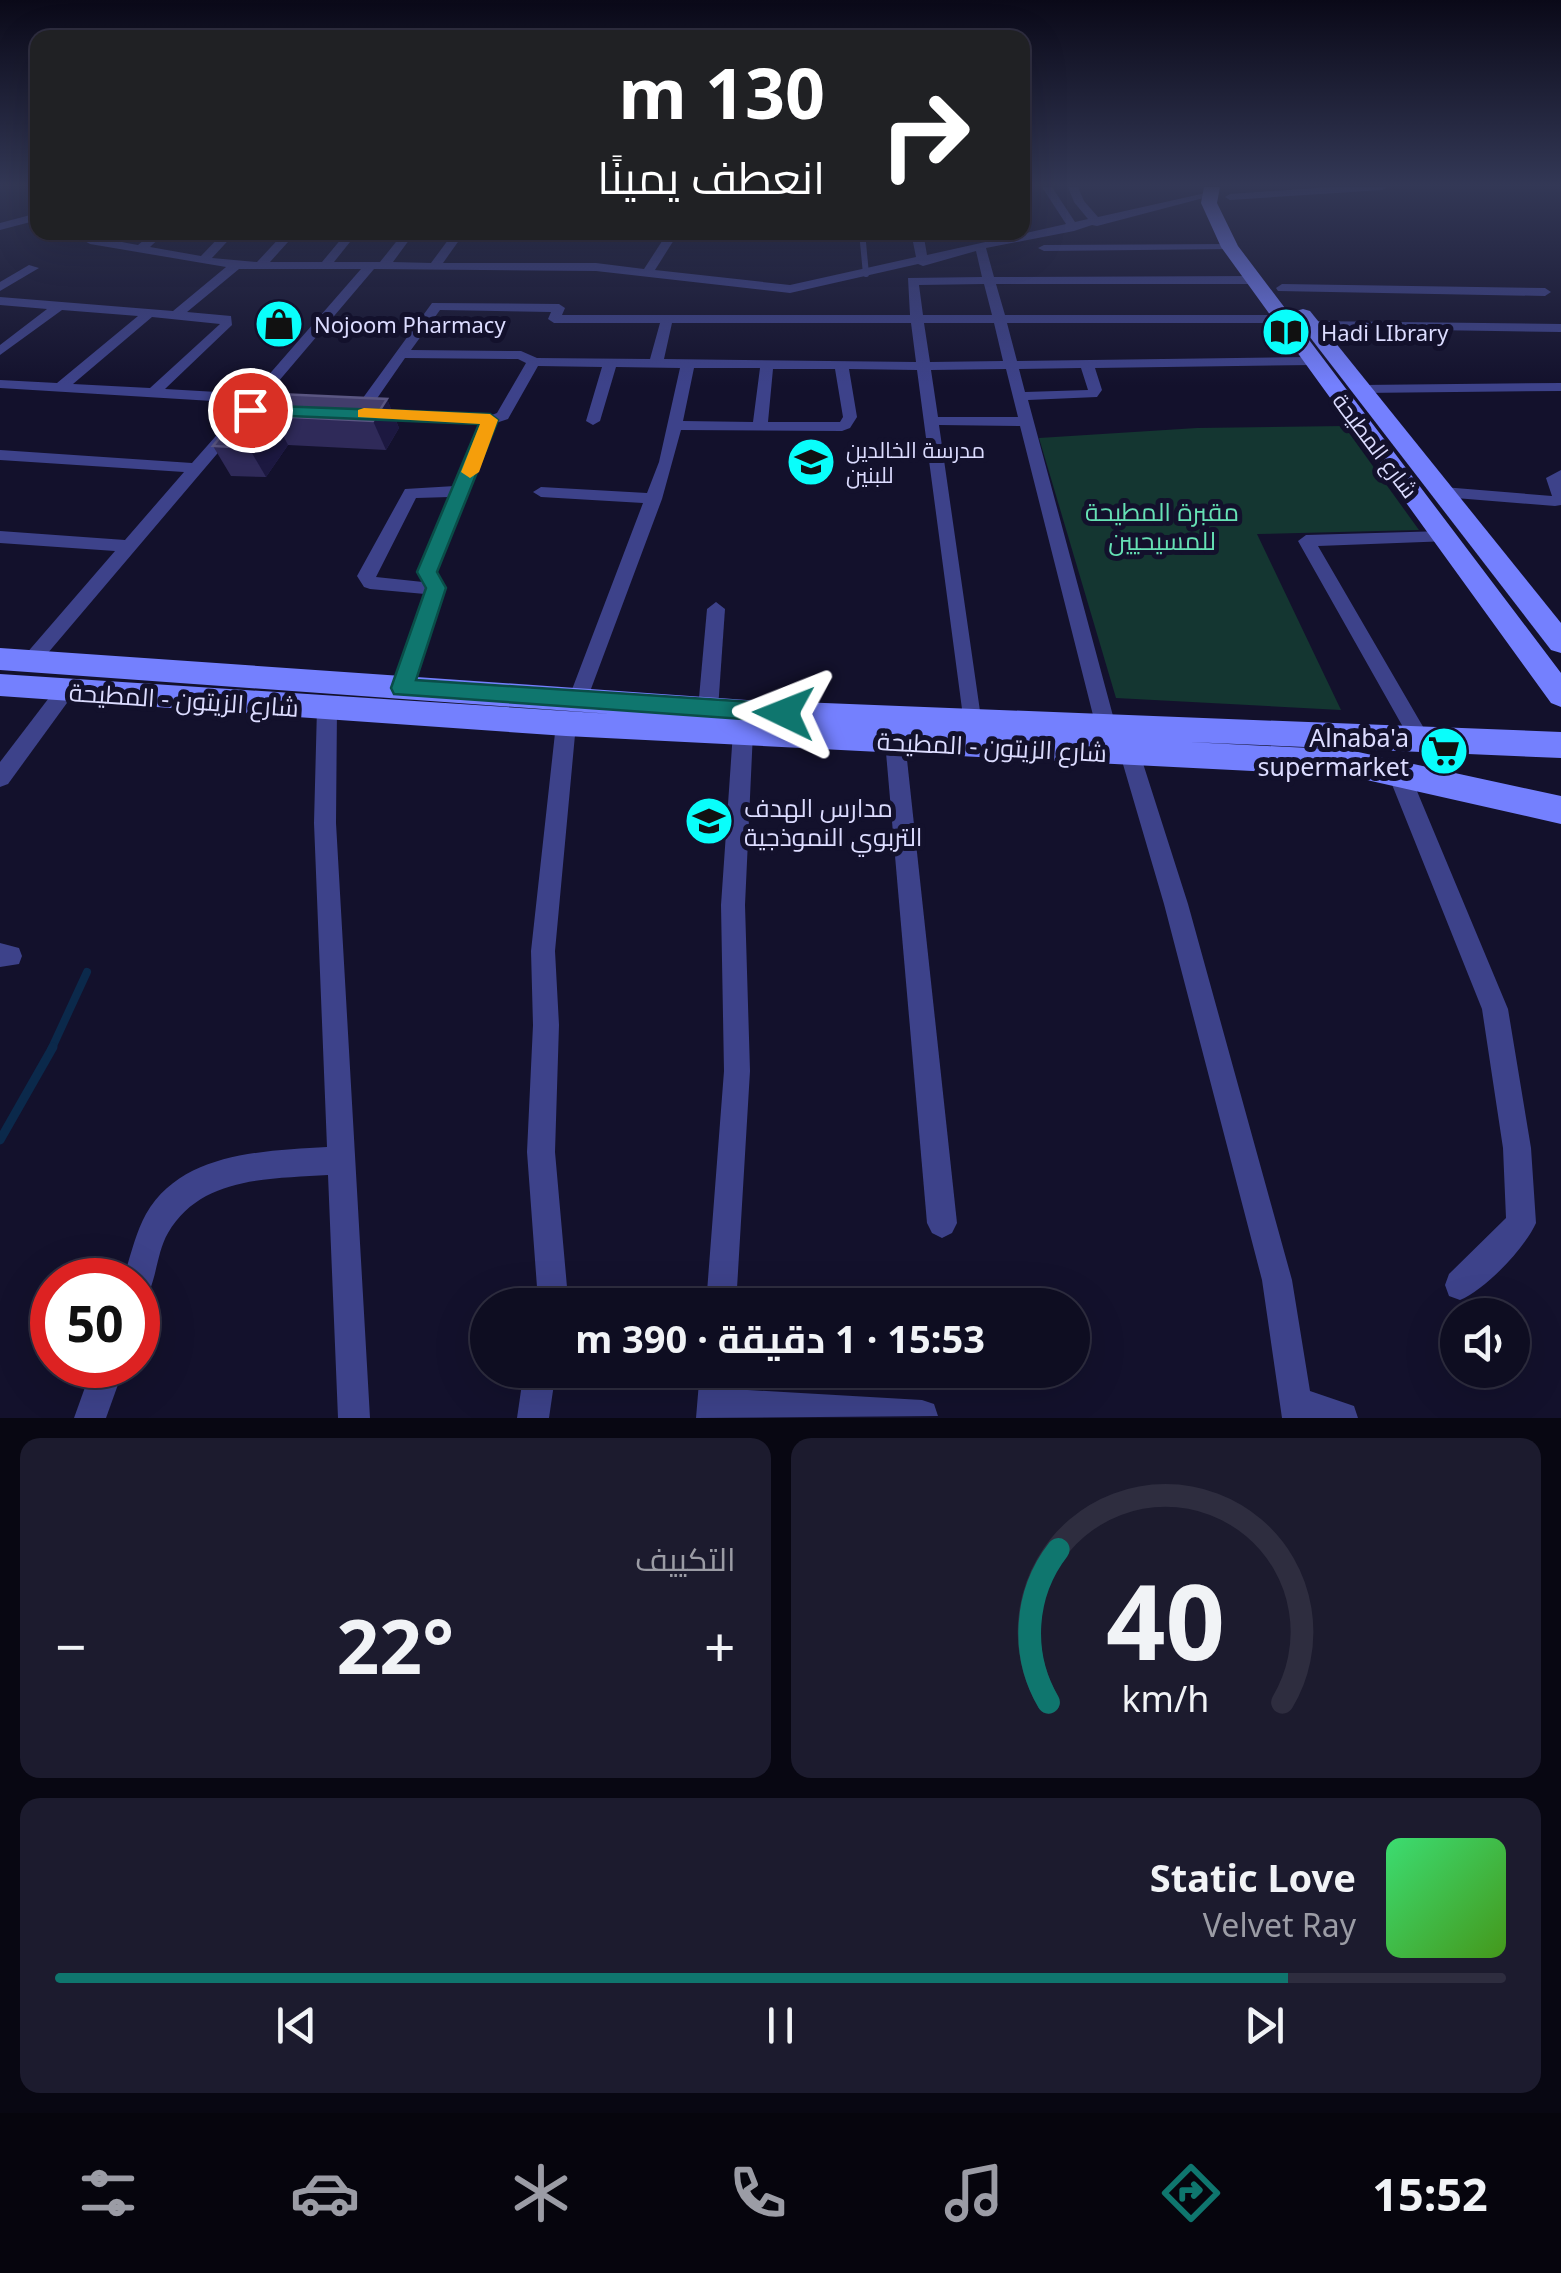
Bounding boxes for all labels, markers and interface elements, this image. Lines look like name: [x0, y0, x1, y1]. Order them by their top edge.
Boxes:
text: 130 m: [618, 44, 825, 140]
icon: right: [860, 70, 990, 200]
text: انعطف يمينًا: [597, 146, 825, 207]
shop icon: Nojoom Pharmacy: [253, 298, 305, 350]
library icon: Hadi LIbrary: [1260, 306, 1312, 358]
place label: Nojoom Pharmacy: [314, 309, 506, 339]
place label: Hadi LIbrary: [1321, 317, 1449, 347]
pin: [208, 368, 293, 453]
icon: arrive: [223, 383, 278, 438]
street label: شارع المطيحة: [1326, 386, 1425, 504]
place label: مدرسة الخالدين للبنين: [846, 434, 985, 489]
school or university icon: مدرسة الخالدين للبنين: [785, 436, 837, 488]
park label: مقبرة المطيحة للمسيحيين: [1085, 494, 1239, 557]
position arrow: [732, 661, 836, 765]
street label: شارع الزيتون - المطيحة: [68, 674, 300, 725]
place label: Alnaba'a supermarket: [1258, 720, 1409, 783]
street label: شارع الزيتون - المطيحة: [876, 723, 1108, 770]
supermarket icon: Alnaba'a supermarket: [1418, 725, 1470, 777]
place label: مدارس الهدف التربوي النموذجية: [744, 790, 923, 857]
school or university icon: مدارس الهدف التربوي النموذجية: [683, 795, 735, 847]
speed limit sign: 50: [30, 1258, 160, 1388]
map controls: [1440, 1298, 1530, 1388]
button: sound: [1440, 1298, 1530, 1388]
text: 15:53 · 1 دقيقة · 390 m: [575, 1312, 985, 1364]
text: التكييف: [635, 1537, 736, 1580]
text: 40: [1106, 1549, 1225, 1690]
text: 22°: [336, 1594, 454, 1696]
text: −: [55, 1608, 86, 1683]
text: +: [704, 1608, 735, 1683]
text: km/h: [1122, 1674, 1210, 1722]
text: Static Love: [1150, 1851, 1356, 1903]
text: Velvet Ray: [1203, 1903, 1356, 1946]
icon: previous: [269, 1998, 324, 2053]
icon: pause: [753, 1998, 808, 2053]
icon: next: [1237, 1998, 1292, 2053]
icon: filters: [73, 2158, 143, 2228]
icon: car: [290, 2158, 360, 2228]
icon: climate: [506, 2158, 576, 2228]
icon: phone: [723, 2158, 793, 2228]
icon: music: [939, 2158, 1009, 2228]
icon: directions: [1156, 2158, 1226, 2228]
text: 15:52: [1372, 2163, 1488, 2224]

